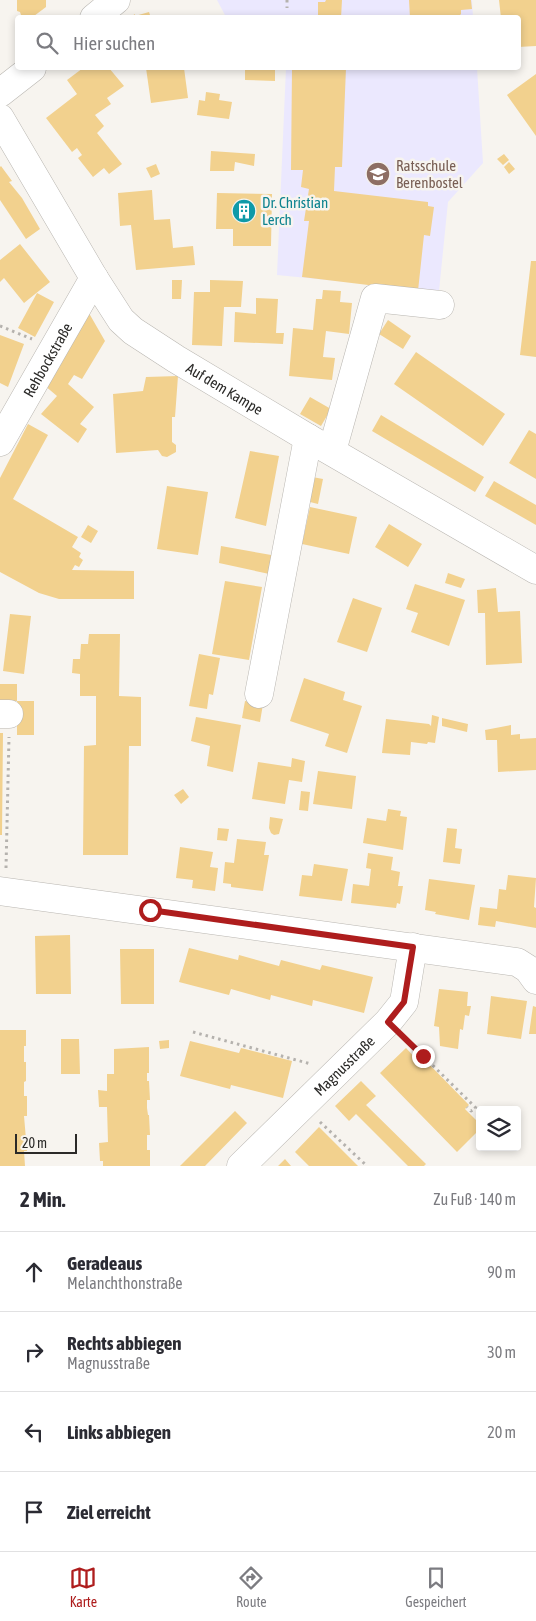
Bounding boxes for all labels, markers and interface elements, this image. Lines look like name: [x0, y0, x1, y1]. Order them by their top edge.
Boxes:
search box: [15, 15, 521, 70]
icon: search: [33, 29, 61, 57]
text: Hier suchen: [73, 32, 155, 54]
place label: Ratsschule Berenbostel: [396, 157, 463, 191]
school or university icon: Ratsschule Berenbostel: [365, 161, 391, 187]
place label: Dr. Christian Lerch: [262, 194, 328, 228]
building icon: Dr. Christian Lerch: [231, 198, 257, 224]
street label: Rehbockstraße: [19, 319, 75, 400]
street label: Auf dem Kampe: [183, 359, 266, 418]
route start: [139, 899, 162, 922]
street label: Magnusstraße: [310, 1032, 378, 1099]
route end: [412, 1045, 435, 1068]
map controls: [476, 1106, 521, 1151]
button: layers: [476, 1106, 521, 1151]
scale bar: [15, 1131, 78, 1154]
text: 20 m: [22, 1135, 47, 1151]
text: 2 Min.: [20, 1187, 66, 1211]
text: Zu Fuß · 140 m: [433, 1190, 516, 1208]
text: Geradeaus: [67, 1252, 142, 1274]
icon: ahead: [20, 1258, 48, 1286]
text: 90 m: [487, 1263, 516, 1281]
text: Melanchthonstraße: [67, 1274, 183, 1292]
text: Rechts abbiegen: [67, 1332, 182, 1354]
icon: right: [20, 1338, 48, 1366]
text: 30 m: [487, 1343, 516, 1361]
text: Magnusstraße: [67, 1354, 150, 1372]
icon: left: [20, 1418, 48, 1446]
text: Links abbiegen: [67, 1421, 171, 1443]
text: 20 m: [487, 1423, 516, 1441]
icon: arrive: [20, 1498, 48, 1526]
text: Ziel erreicht: [67, 1501, 151, 1523]
tab: Karte: [69, 1564, 97, 1610]
tab: Route: [236, 1564, 267, 1610]
tab: Gespeichert: [405, 1564, 467, 1610]

